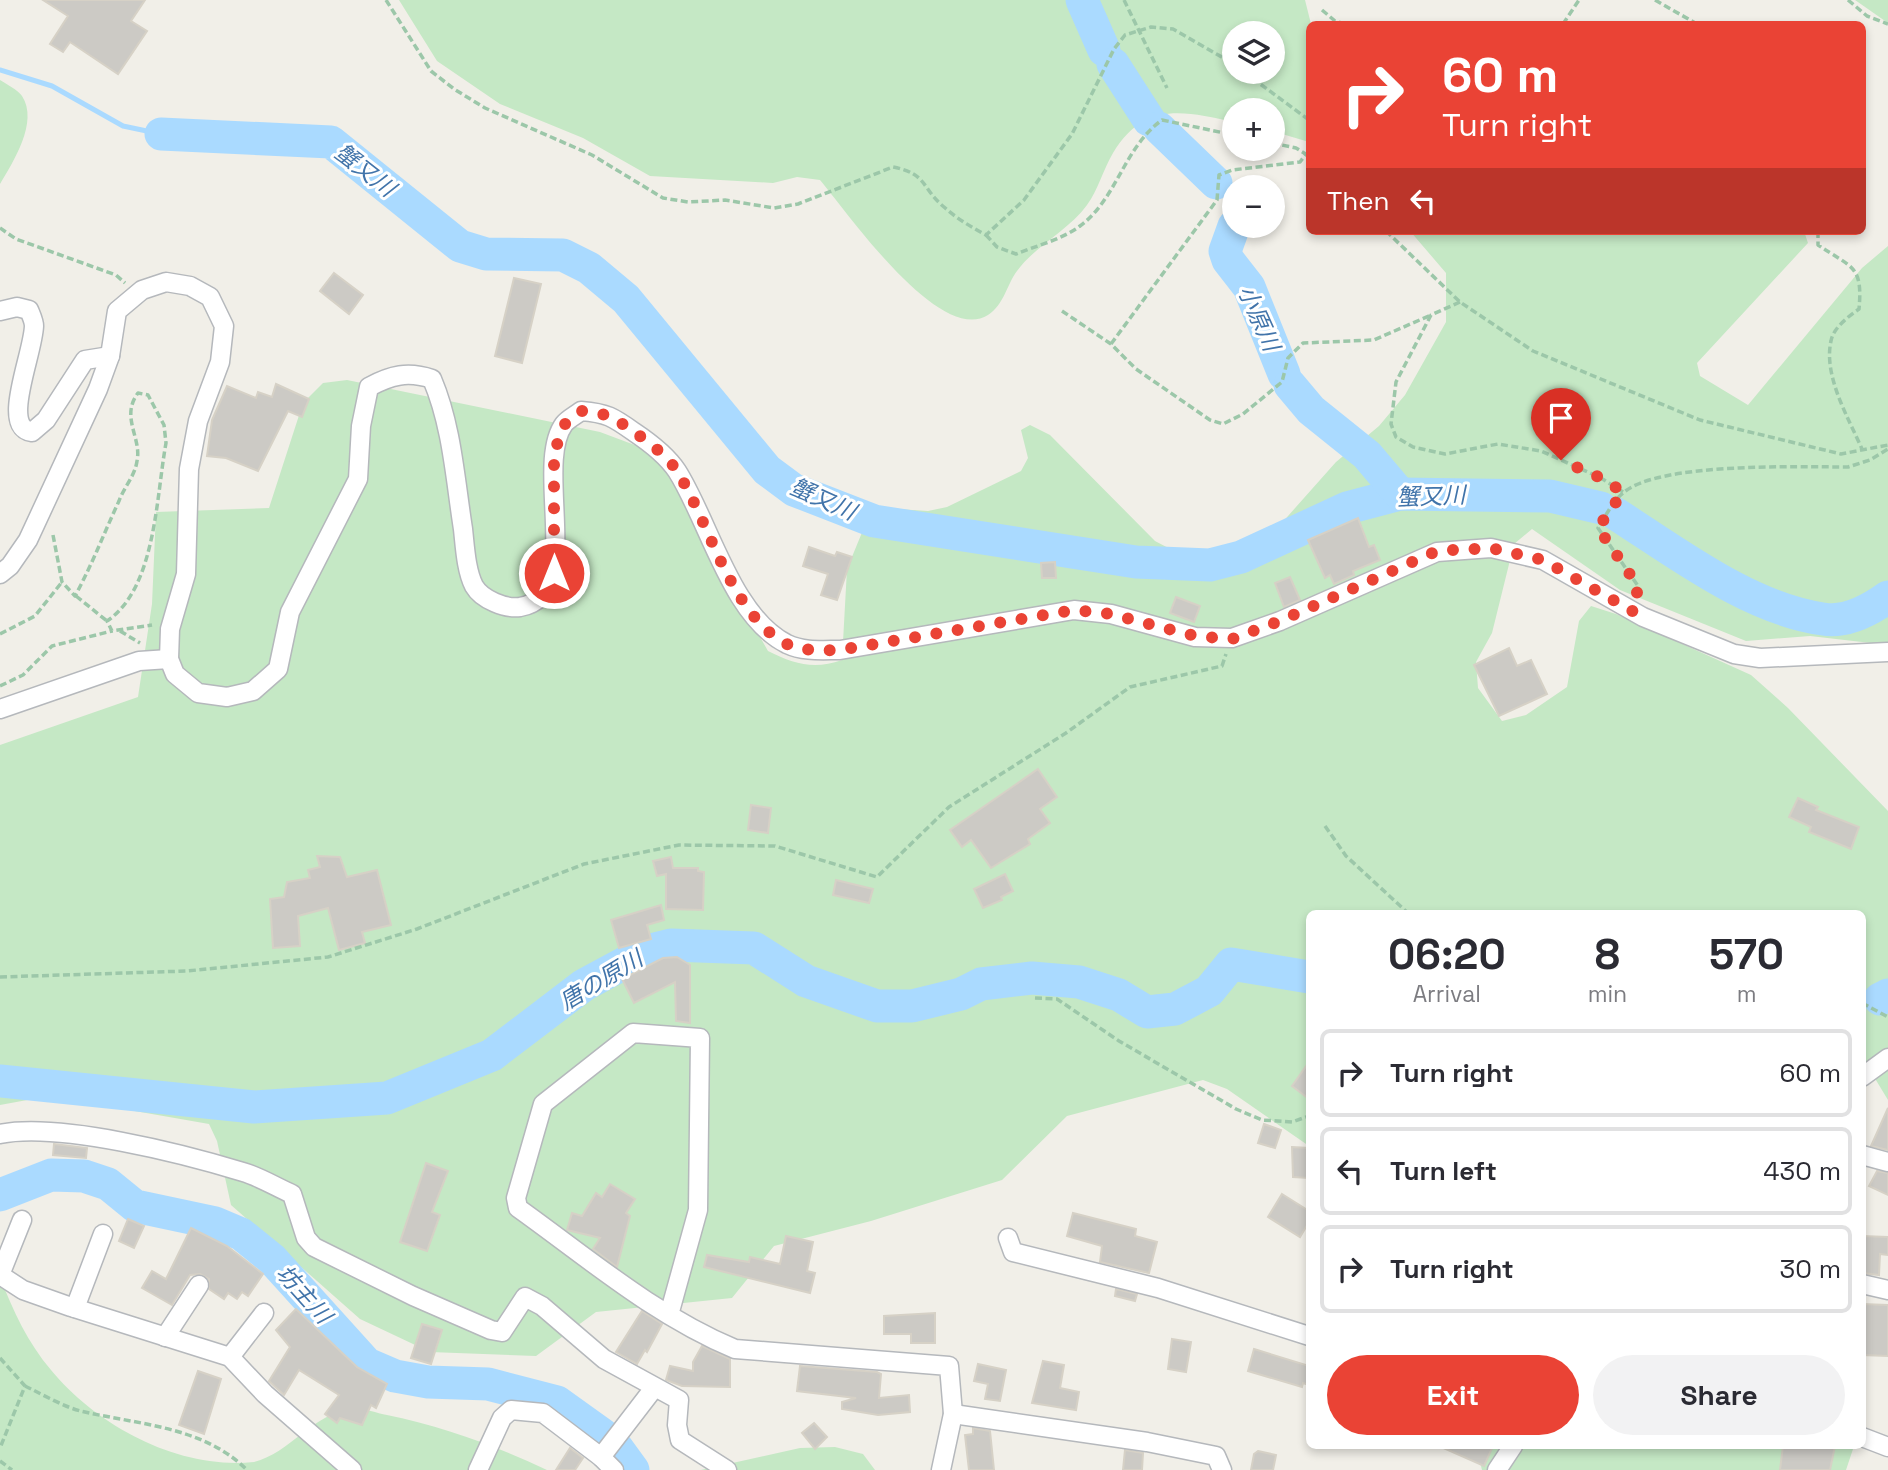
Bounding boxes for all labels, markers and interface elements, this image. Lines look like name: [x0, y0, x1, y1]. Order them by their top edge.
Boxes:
map controls: [1222, 21, 1285, 238]
button: layers: [1222, 21, 1285, 84]
text: 60 m: [1442, 44, 1558, 106]
icon: right: [1327, 49, 1418, 140]
button: +: [1222, 98, 1285, 161]
text: Turn right: [1442, 105, 1592, 145]
water label: 蟹又川: [329, 137, 404, 205]
button: −: [1222, 175, 1285, 238]
icon: left: [1404, 182, 1442, 220]
text: Then: [1327, 184, 1390, 218]
water label: 小原川: [1231, 280, 1288, 358]
pin: [1531, 388, 1591, 460]
icon: arrive: [1542, 399, 1580, 437]
water label: 蟹又川: [785, 471, 863, 528]
water label: 蟹又川: [1396, 480, 1469, 512]
position arrow: [517, 536, 591, 610]
text: 06:20: [1388, 928, 1506, 981]
text: 8: [1595, 928, 1620, 981]
text: 570: [1709, 928, 1784, 981]
water label: 唐の原川: [554, 942, 651, 1017]
text: Arrival: [1413, 979, 1481, 1009]
text: min: [1588, 979, 1627, 1009]
text: m: [1737, 979, 1756, 1009]
icon: right: [1331, 1054, 1369, 1092]
text: Turn right: [1390, 1056, 1514, 1090]
text: 60 m: [1779, 1056, 1841, 1090]
icon: left: [1331, 1152, 1369, 1190]
text: Turn left: [1390, 1154, 1497, 1188]
text: 430 m: [1763, 1154, 1841, 1188]
icon: right: [1331, 1250, 1369, 1288]
text: Turn right: [1390, 1252, 1514, 1286]
text: 30 m: [1780, 1252, 1841, 1286]
water label: 坊主川: [270, 1258, 340, 1332]
button: Exit: [1327, 1355, 1579, 1435]
button: Share: [1593, 1355, 1845, 1435]

